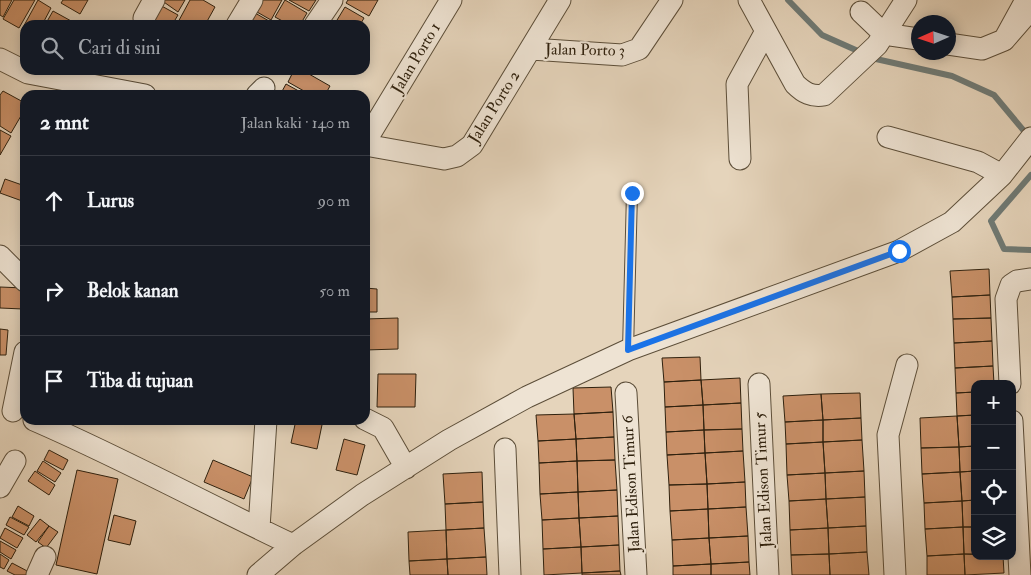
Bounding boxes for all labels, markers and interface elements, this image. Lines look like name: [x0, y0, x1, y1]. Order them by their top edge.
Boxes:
north arrow: [911, 15, 956, 60]
street label: Jalan Porto 1: [386, 19, 446, 99]
search box: [20, 20, 370, 75]
icon: search: [38, 34, 66, 62]
text: Cari di sini: [78, 36, 161, 60]
street label: Jalan Porto 3: [544, 39, 625, 62]
street label: Jalan Porto 2: [463, 67, 525, 148]
text: 2 mnt: [40, 109, 89, 136]
text: Jalan kaki · 140 m: [241, 113, 350, 133]
route end: [621, 182, 644, 205]
icon: ahead: [40, 187, 68, 215]
text: Lurus: [87, 189, 134, 213]
text: 90 m: [318, 191, 350, 211]
route start: [888, 240, 911, 263]
icon: right: [40, 277, 68, 305]
text: Belok kanan: [87, 279, 178, 303]
text: 50 m: [319, 281, 350, 301]
icon: arrive: [40, 367, 68, 395]
text: Tiba di tujuan: [87, 369, 193, 393]
map controls: [971, 380, 1016, 560]
button: +: [971, 380, 1016, 425]
street label: Jalan Edison Timur 5: [749, 411, 778, 550]
street label: Jalan Edison Timur 6: [617, 414, 646, 554]
button: −: [971, 425, 1016, 470]
button: locate: [971, 470, 1016, 515]
button: layers: [971, 515, 1016, 560]

